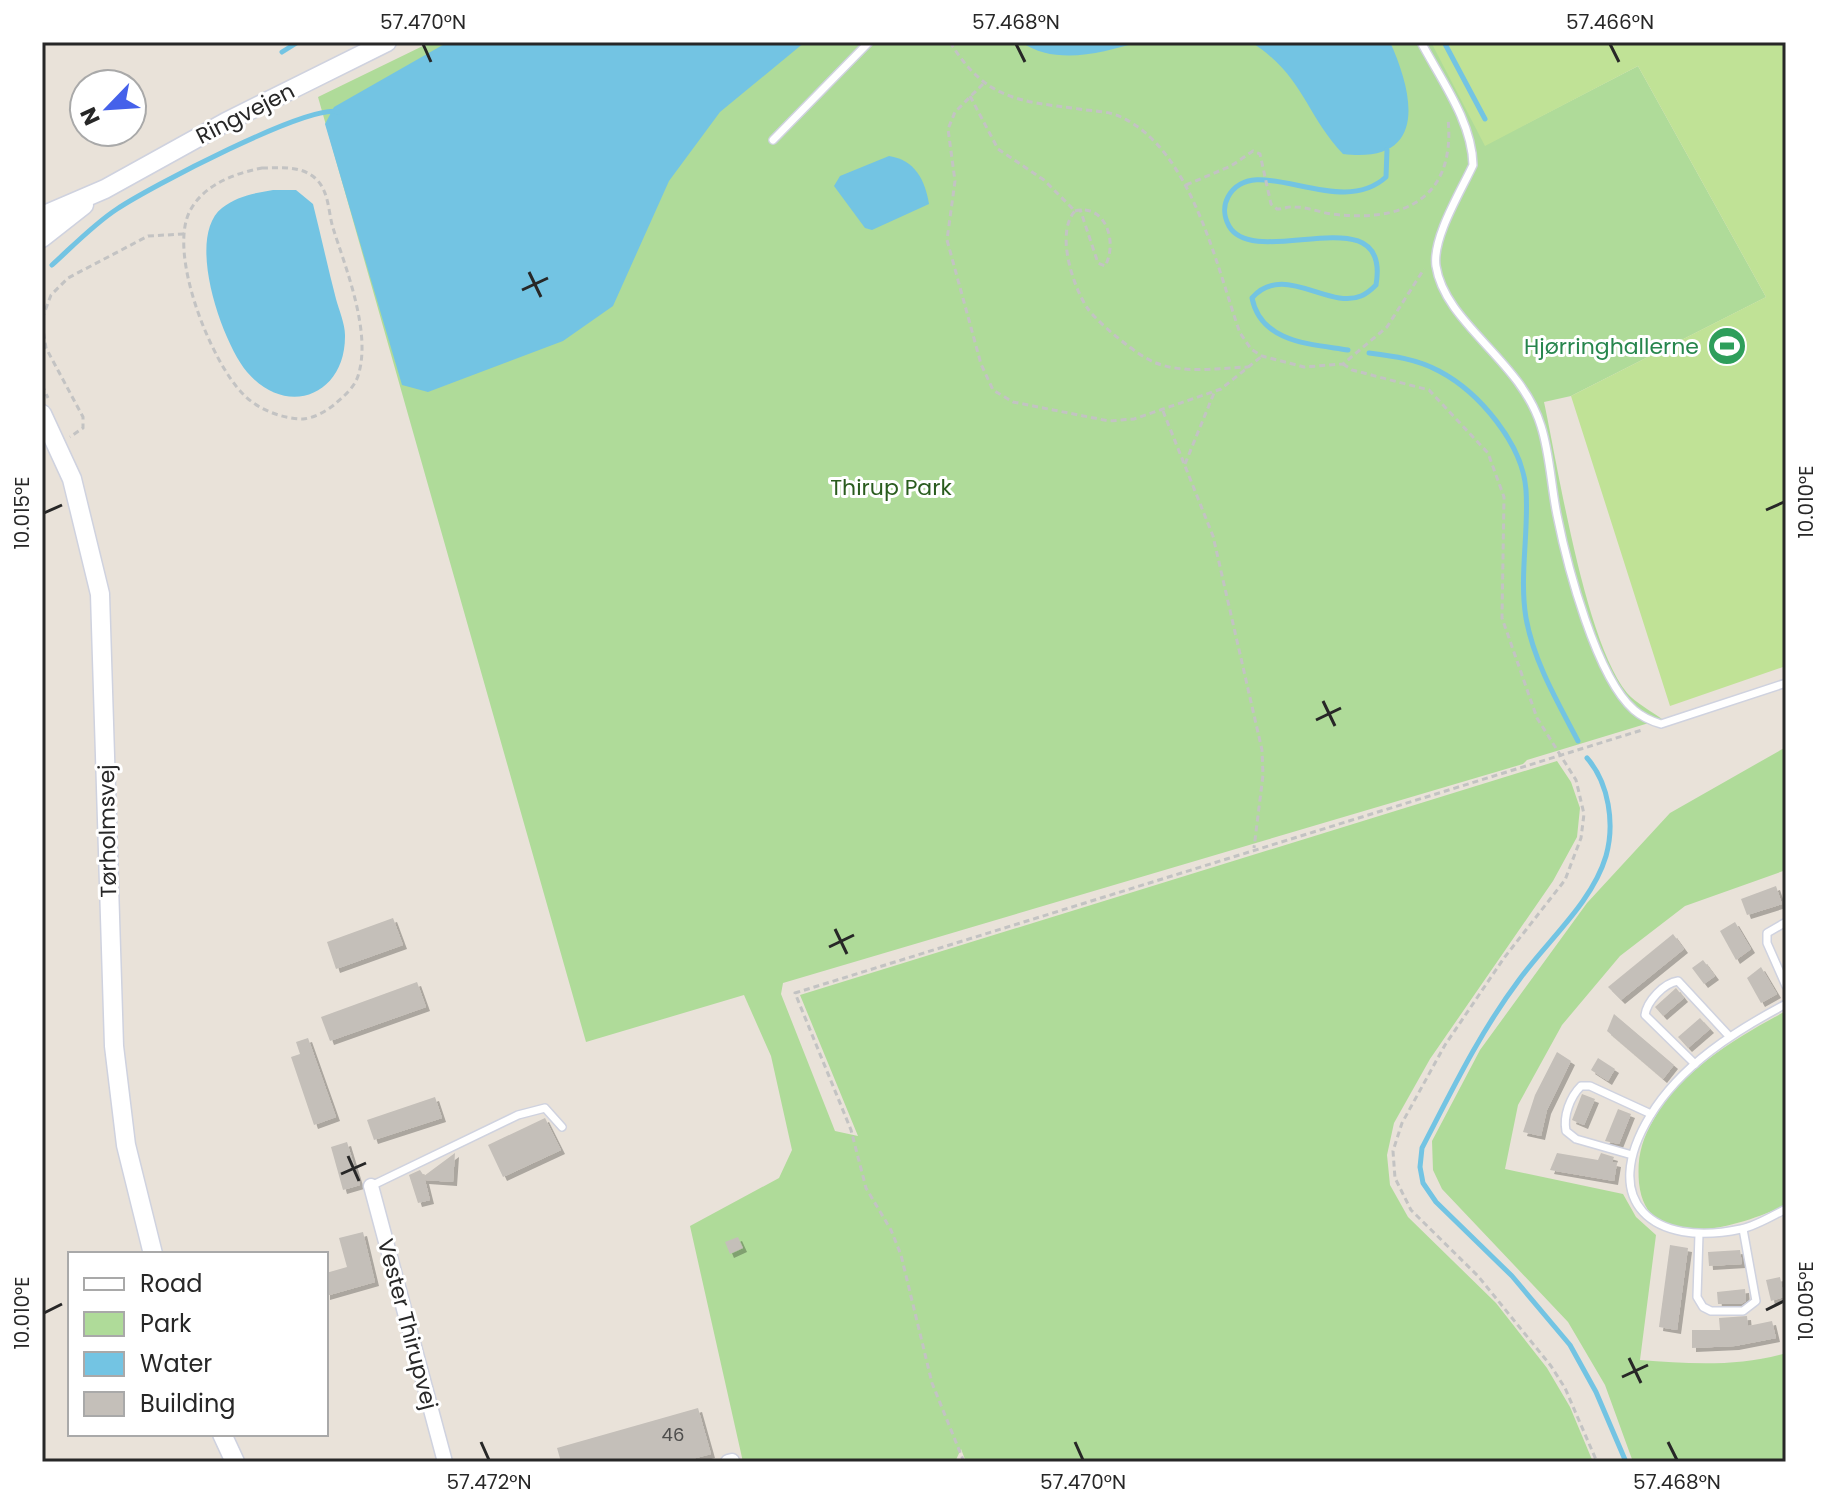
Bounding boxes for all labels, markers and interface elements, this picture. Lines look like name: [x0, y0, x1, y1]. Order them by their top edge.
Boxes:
text: 57.470°N: [380, 8, 466, 36]
text: 57.468°N: [972, 8, 1060, 36]
text: 57.466°N: [1566, 8, 1654, 36]
north arrow: [68, 68, 148, 148]
street label: Ringvejen: [191, 75, 300, 152]
text: N: [73, 102, 108, 130]
sports icon: Hjørringhallerne: [1706, 325, 1748, 367]
place label: Hjørringhallerne: [1524, 331, 1699, 362]
text: 10.010°E: [1792, 465, 1820, 539]
park label: Thirup Park: [830, 472, 952, 503]
text: 10.015°E: [8, 476, 36, 550]
street label: Tørholmsvej: [91, 764, 124, 898]
street label: Vester Thirupvej: [370, 1235, 445, 1413]
legend: [68, 1252, 328, 1436]
text: 10.005°E: [1792, 1261, 1820, 1341]
text: Road: [140, 1267, 202, 1300]
text: 10.010°E: [8, 1276, 36, 1350]
text: Park: [140, 1307, 192, 1340]
text: Water: [140, 1347, 212, 1380]
text: Building: [140, 1387, 236, 1420]
house number: 46: [662, 1422, 684, 1447]
text: 57.472°N: [447, 1468, 531, 1496]
text: 57.470°N: [1040, 1468, 1126, 1496]
text: 57.468°N: [1633, 1468, 1721, 1496]

